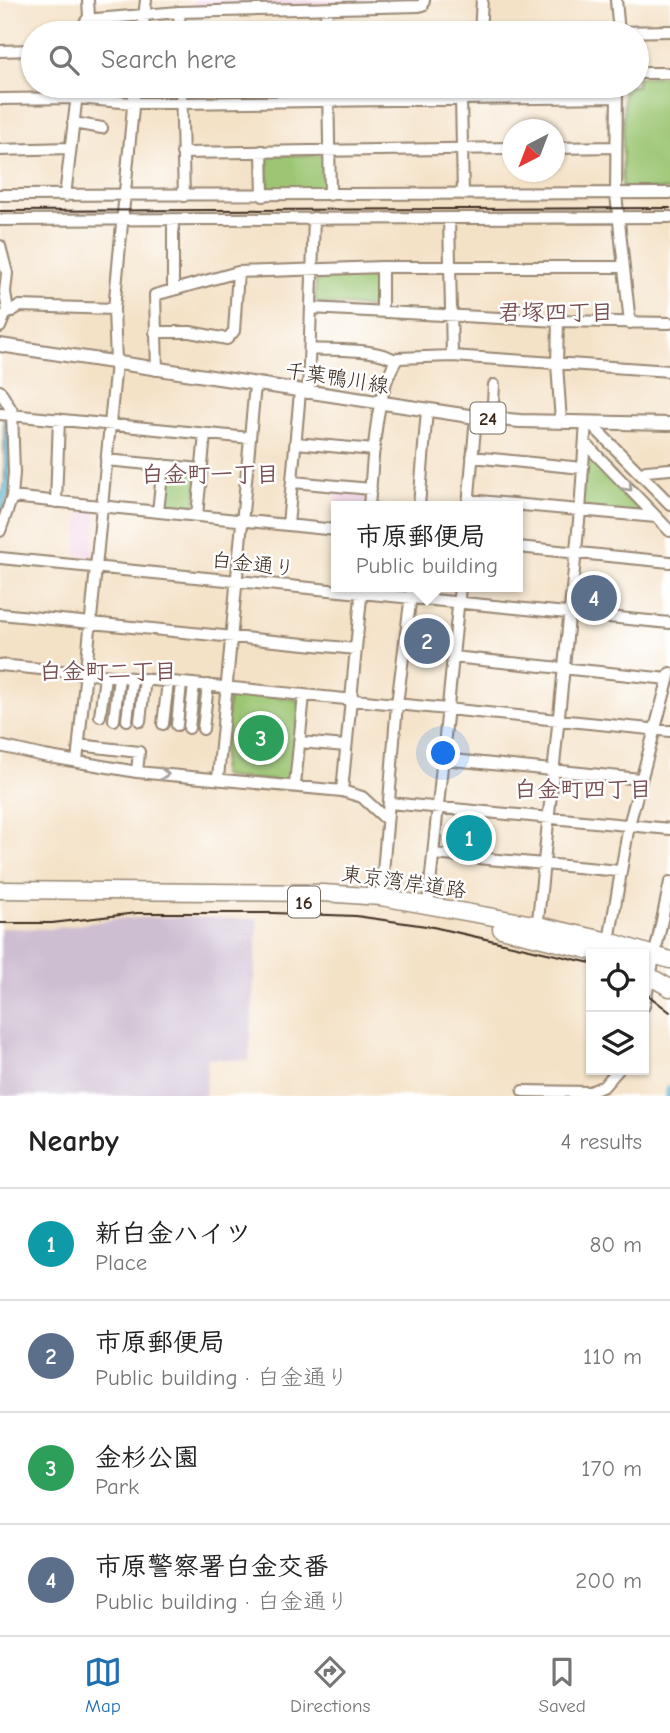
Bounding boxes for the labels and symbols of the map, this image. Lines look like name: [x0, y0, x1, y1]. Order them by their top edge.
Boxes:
north arrow: [502, 119, 565, 182]
district label: 君塚四丁目: [499, 299, 614, 326]
street label: 千葉鴨川線: [283, 358, 391, 398]
road number: 24: [470, 402, 505, 434]
district label: 白金町一丁目: [141, 461, 279, 488]
one-way arrow: [619, 479, 632, 492]
street label: 白金通り: [210, 548, 296, 580]
pin: 4: [571, 572, 617, 624]
pin: 2: [404, 615, 450, 667]
district label: 白金町二丁目: [39, 658, 177, 685]
pin: 3: [238, 712, 284, 764]
your location: [426, 736, 460, 770]
one-way arrow: [158, 766, 169, 781]
district label: 白金町四丁目: [514, 776, 652, 803]
pin: 1: [446, 812, 492, 864]
street label: 東京湾岸道路: [340, 861, 468, 903]
road number: 16: [288, 887, 320, 918]

